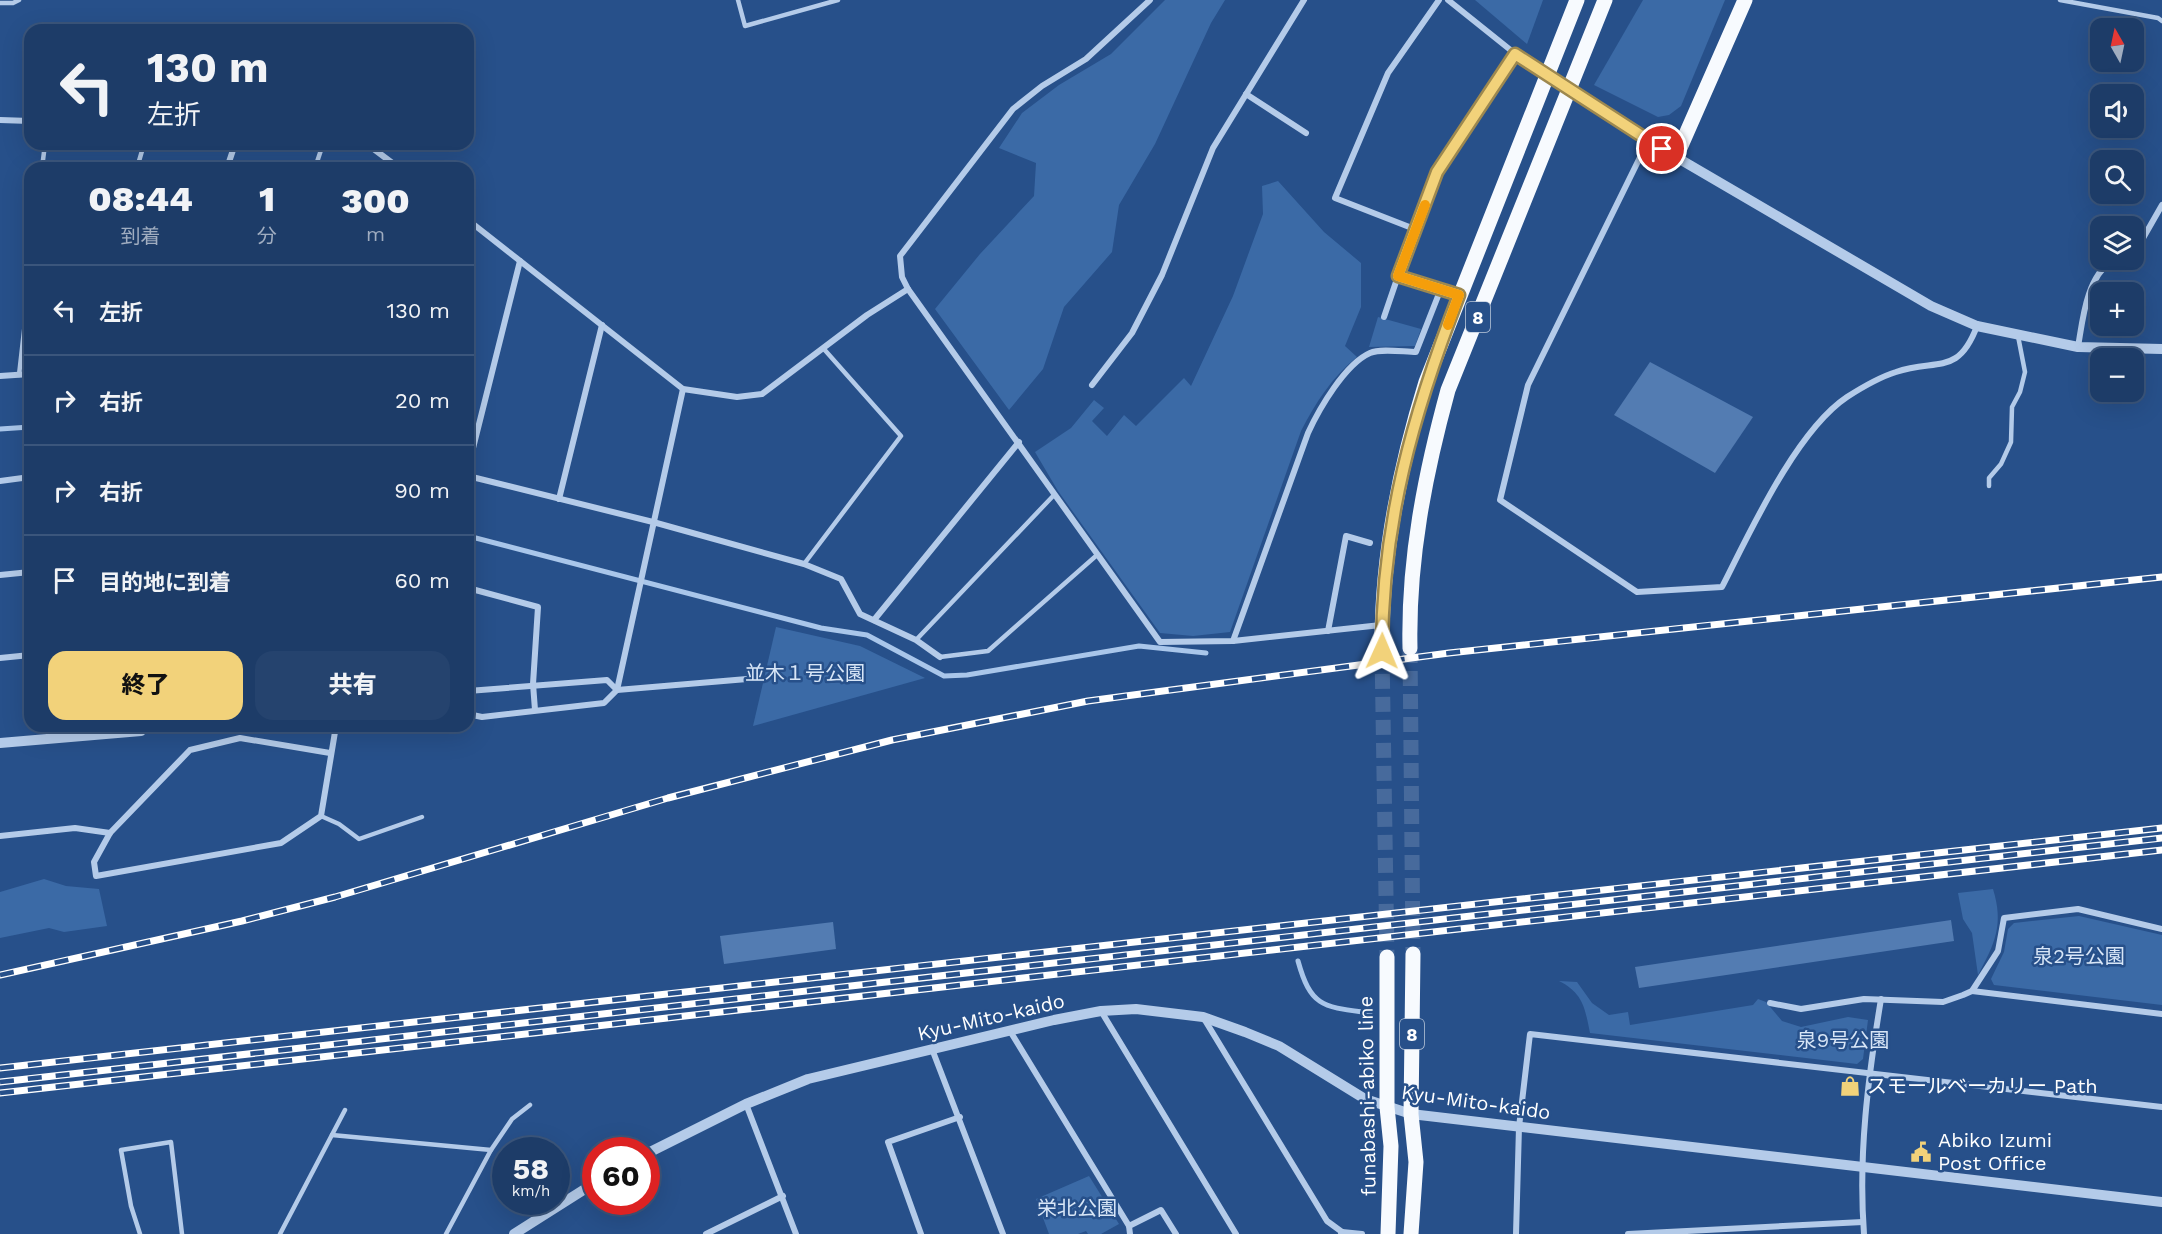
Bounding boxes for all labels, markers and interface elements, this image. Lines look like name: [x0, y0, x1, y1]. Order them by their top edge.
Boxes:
north arrow: [2090, 18, 2144, 72]
map controls: [2090, 18, 2144, 402]
text: 130 m: [147, 43, 269, 92]
icon: left: [48, 48, 126, 126]
button: sound: [2090, 84, 2144, 138]
text: 左折: [147, 99, 201, 131]
pin: [1636, 123, 1687, 174]
icon: arrive: [1645, 132, 1678, 165]
button: search: [2090, 150, 2144, 204]
text: 08:44: [88, 178, 193, 220]
text: 1: [259, 178, 275, 220]
text: 300: [341, 180, 410, 222]
button: layers: [2090, 216, 2144, 270]
text: m: [366, 222, 385, 246]
text: 到着: [121, 224, 161, 248]
text: 分: [257, 224, 277, 248]
button: +: [2090, 282, 2144, 336]
icon: left: [48, 294, 81, 327]
text: 130 m: [386, 298, 450, 323]
text: 左折: [99, 300, 143, 325]
road number: 8: [1466, 302, 1490, 332]
button: −: [2090, 348, 2144, 402]
icon: right: [48, 384, 81, 417]
text: 20 m: [395, 388, 450, 413]
text: 右折: [99, 390, 143, 415]
icon: right: [48, 474, 81, 507]
text: 90 m: [394, 478, 450, 503]
text: 右折: [99, 480, 143, 505]
icon: arrive: [48, 564, 81, 597]
text: 60 m: [394, 568, 450, 593]
text: 目的地に到着: [99, 570, 231, 595]
position arrow: [1350, 619, 1414, 683]
button: 終了: [48, 651, 243, 720]
button: 共有: [255, 651, 450, 720]
park label: 並木１号公園: [745, 661, 865, 685]
park label: 泉2号公園: [2033, 944, 2125, 968]
street label: Kyu-Mito-kaido: [915, 988, 1067, 1046]
street label: funabashi-abiko line: [1353, 996, 1381, 1196]
road number: 8: [1400, 1019, 1424, 1049]
park label: 泉9号公園: [1797, 1028, 1889, 1052]
shop icon: スモールベーカリー Path: [1838, 1074, 1862, 1098]
place label: スモールベーカリー Path: [1867, 1074, 2098, 1098]
street label: Kyu-Mito-kaido: [1400, 1080, 1552, 1124]
place label: Abiko Izumi Post Office: [1938, 1128, 2052, 1175]
speed limit sign: 60: [582, 1137, 660, 1215]
public building icon: Abiko Izumi Post Office: [1909, 1140, 1933, 1164]
text: 58: [513, 1151, 549, 1186]
text: km/h: [512, 1182, 550, 1200]
park label: 栄北公園: [1037, 1196, 1117, 1220]

